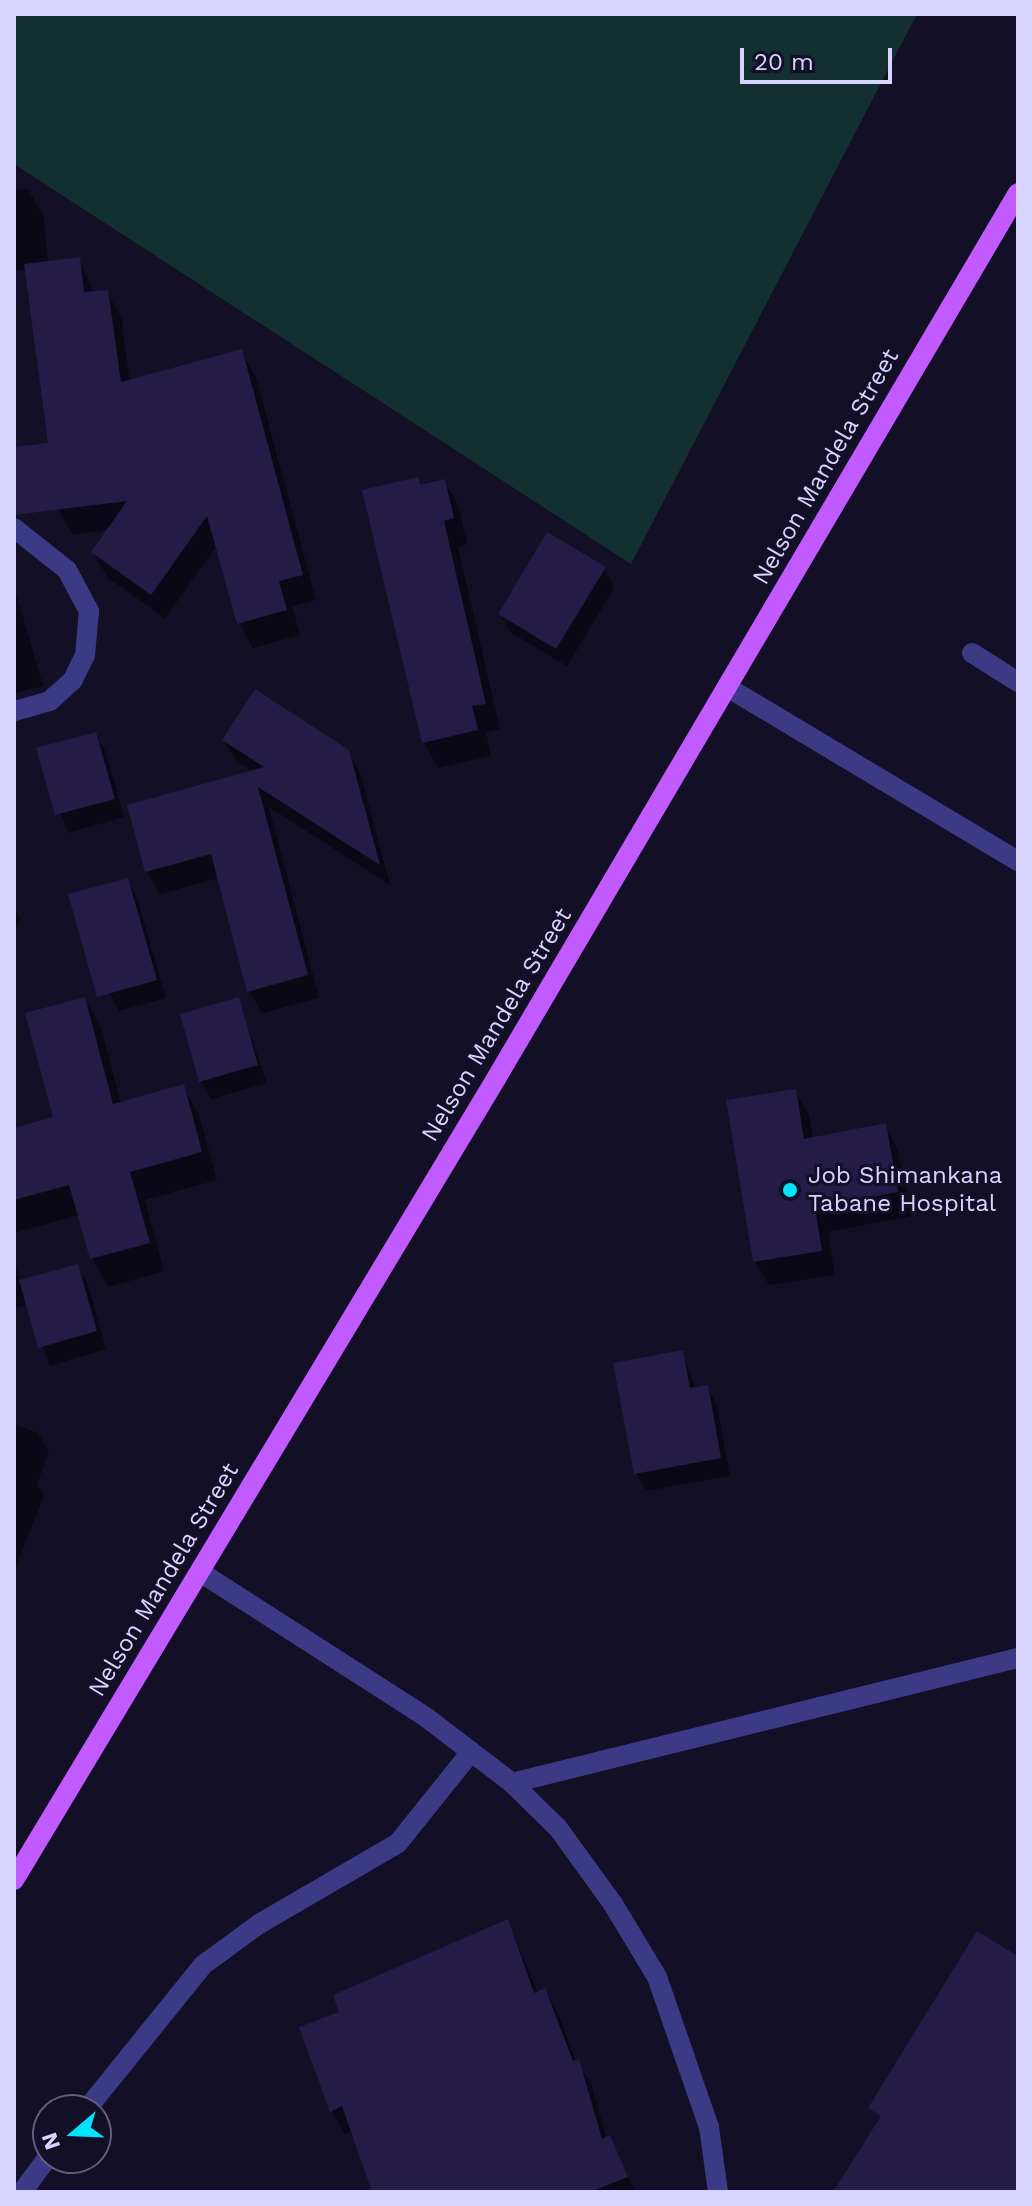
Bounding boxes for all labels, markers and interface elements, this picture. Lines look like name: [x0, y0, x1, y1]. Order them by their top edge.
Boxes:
scale bar: [744, 32, 896, 82]
text: 20 m: [754, 48, 814, 76]
street label: Nelson Mandela Street: [747, 344, 905, 590]
street label: Nelson Mandela Street: [416, 903, 578, 1147]
place label: Job Shimankana Tabane Hospital: [808, 1162, 1002, 1218]
marker: Job Shimankana Tabane Hospital: [779, 1179, 801, 1201]
street label: Nelson Mandela Street: [83, 1458, 245, 1702]
north arrow: [32, 2094, 112, 2174]
text: N: [36, 2130, 65, 2153]

